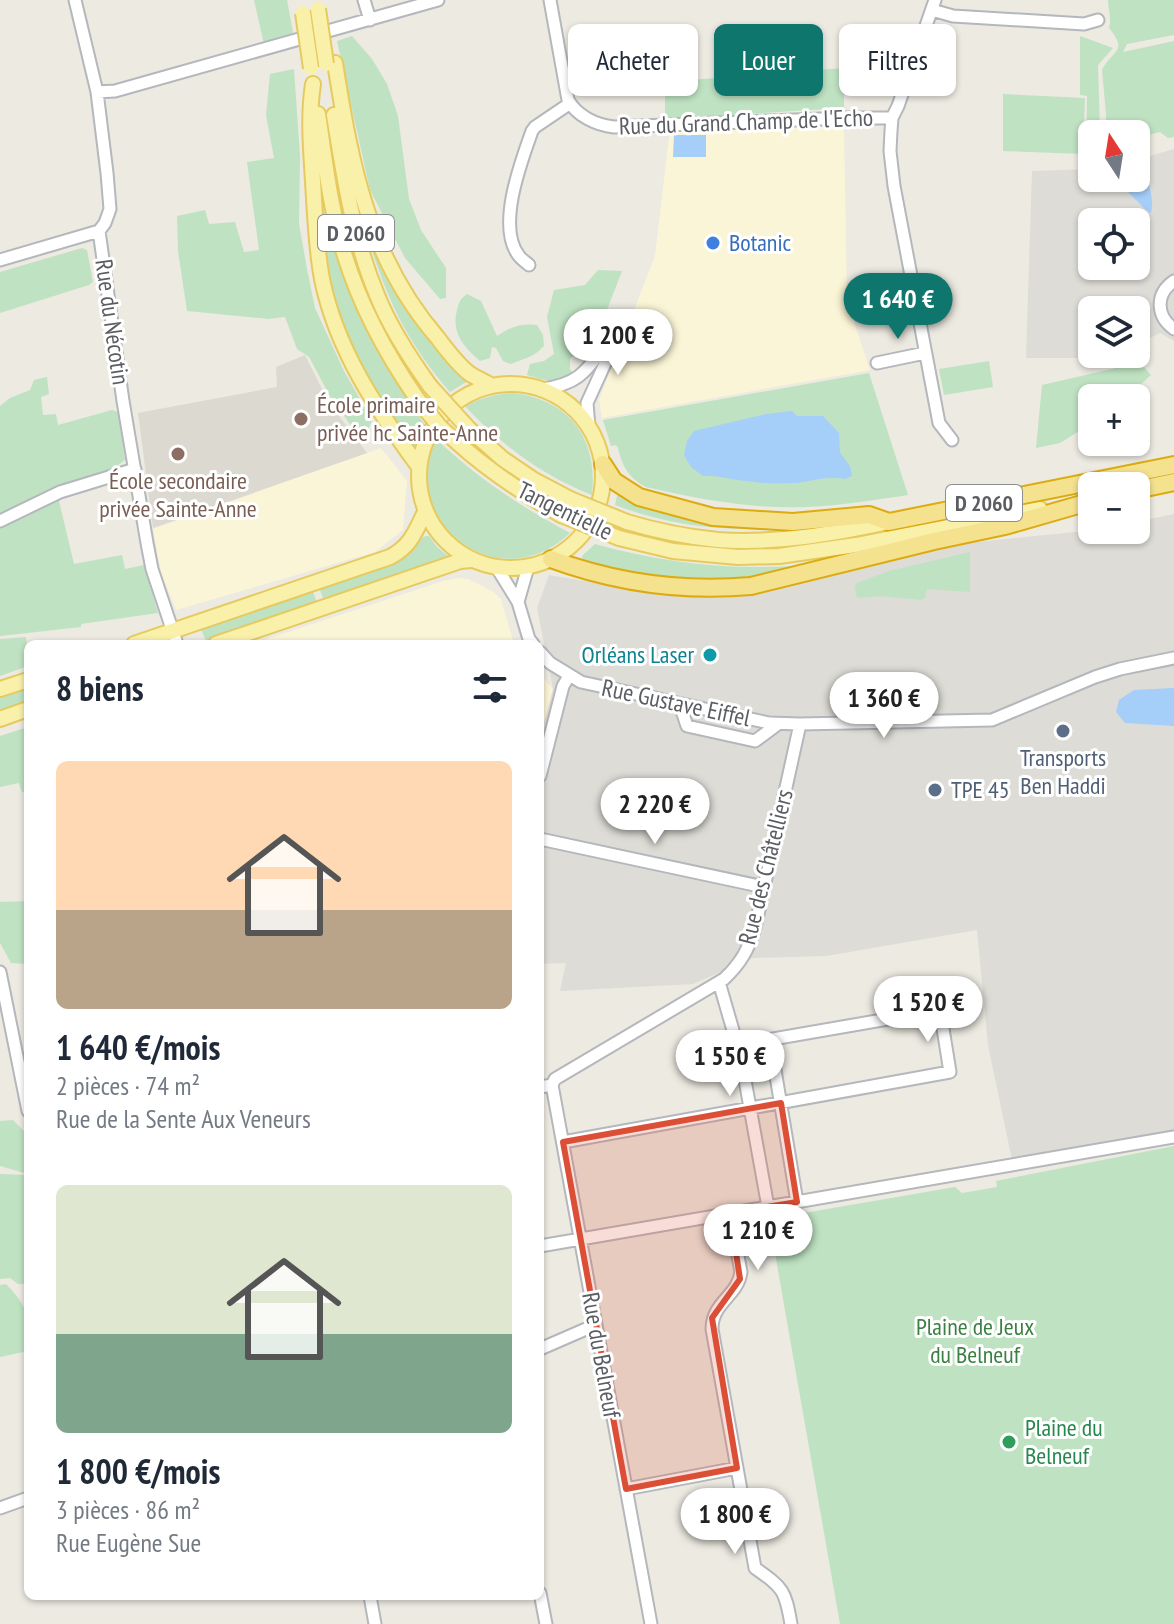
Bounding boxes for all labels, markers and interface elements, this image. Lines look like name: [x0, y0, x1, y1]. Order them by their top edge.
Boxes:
chip: Acheter: [568, 24, 698, 96]
chip: Louer: [714, 24, 823, 96]
chip: Filtres: [839, 24, 956, 96]
street label: Rue du Grand Champ de l'Echo: [618, 102, 874, 141]
north arrow: [1078, 120, 1150, 192]
map controls: [1078, 120, 1150, 544]
button: locate: [1078, 208, 1150, 280]
road number: D 2060: [318, 215, 394, 251]
place label: Botanic: [729, 227, 792, 258]
marker: Botanic: [704, 234, 722, 252]
street label: Rue du Nécotin: [88, 257, 137, 387]
pin: 1 640 €: [824, 273, 972, 341]
text: 1 640 €: [862, 282, 934, 315]
button: layers: [1078, 296, 1150, 368]
pin: 1 200 €: [544, 309, 692, 377]
text: 1 200 €: [582, 318, 654, 351]
button: +: [1078, 384, 1150, 456]
place label: École primaire privée hc Sainte-Anne: [317, 389, 498, 448]
marker: École primaire privée hc Sainte-Anne: [292, 410, 310, 428]
marker: École secondaire privée Sainte-Anne: [169, 445, 187, 463]
place label: École secondaire privée Sainte-Anne: [99, 465, 257, 524]
button: −: [1078, 472, 1150, 544]
street label: Tangentielle: [512, 474, 618, 547]
road number: D 2060: [946, 485, 1022, 521]
place label: Orléans Laser: [582, 639, 694, 670]
marker: Orléans Laser: [701, 646, 719, 664]
text: 8 biens: [56, 666, 144, 710]
icon: filters: [468, 666, 512, 710]
street label: Rue Gustave Eiffel: [599, 672, 754, 733]
pin: 1 360 €: [810, 672, 958, 740]
text: 1 360 €: [848, 681, 920, 714]
marker: Transports Ben Haddi: [1054, 722, 1072, 740]
place label: Transports Ben Haddi: [1020, 742, 1106, 801]
place label: TPE 45: [951, 774, 1010, 805]
pin: 2 220 €: [581, 778, 729, 846]
marker: TPE 45: [926, 781, 944, 799]
street label: Rue des Châtelliers: [731, 786, 800, 948]
text: 2 220 €: [619, 787, 691, 820]
icon: home: [212, 813, 356, 957]
pin: 1 520 €: [854, 976, 1002, 1044]
text: 1 520 €: [892, 985, 964, 1018]
text: 1 640 €/mois: [56, 1025, 220, 1069]
pin: 1 550 €: [656, 1030, 804, 1098]
text: 1 550 €: [694, 1039, 766, 1072]
text: 2 pièces · 74 m²: [56, 1069, 200, 1102]
text: Rue de la Sente Aux Veneurs: [56, 1102, 311, 1135]
pin: 1 210 €: [684, 1204, 832, 1272]
text: 1 210 €: [722, 1213, 794, 1246]
icon: home: [212, 1237, 356, 1381]
street label: Rue du Belneuf: [575, 1290, 628, 1421]
park label: Plaine de Jeux du Belneuf: [916, 1311, 1034, 1370]
place label: Plaine du Belneuf: [1025, 1412, 1103, 1471]
marker: Plaine du Belneuf: [1000, 1433, 1018, 1451]
text: 1 800 €/mois: [56, 1449, 220, 1493]
pin: 1 800 €: [661, 1488, 809, 1556]
text: 3 pièces · 86 m²: [56, 1493, 200, 1526]
text: 1 800 €: [699, 1497, 771, 1530]
text: Rue Eugène Sue: [56, 1526, 201, 1559]

